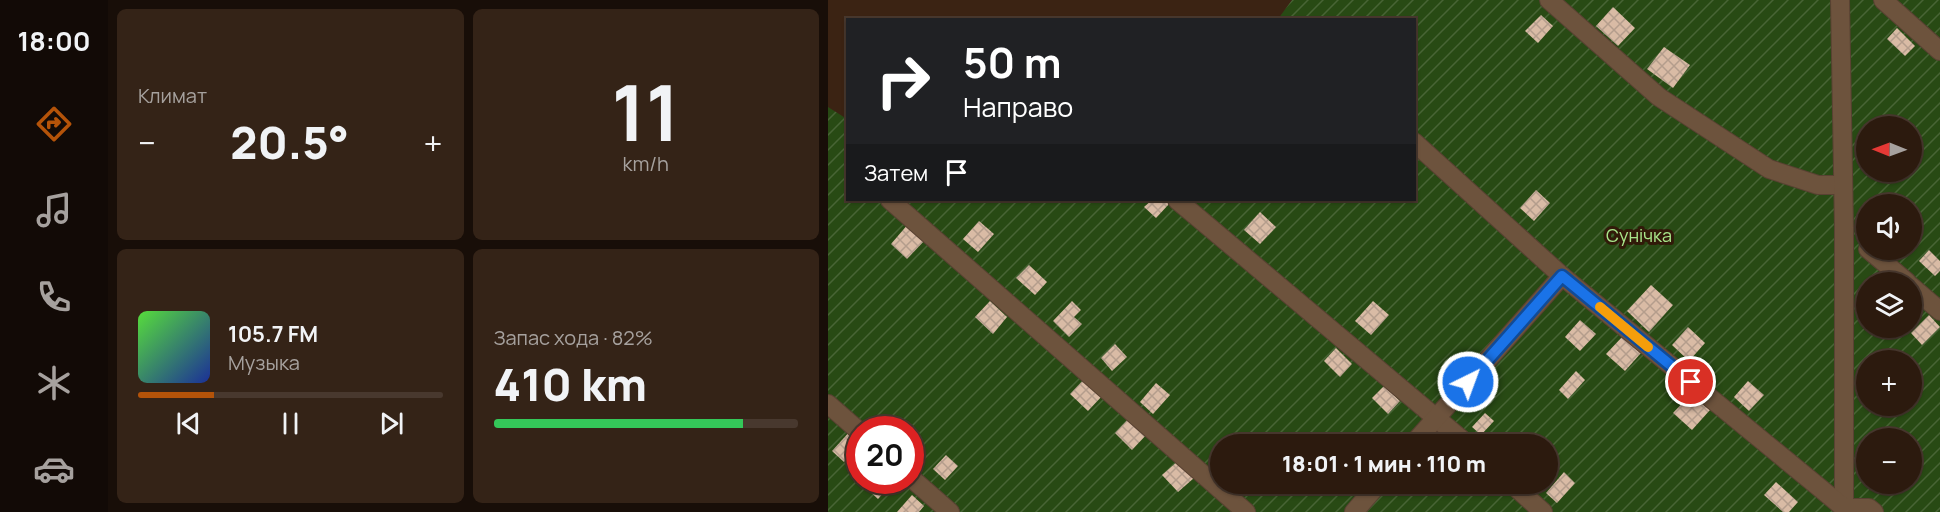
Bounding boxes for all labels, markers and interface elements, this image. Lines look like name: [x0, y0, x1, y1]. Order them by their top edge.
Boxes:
text: 18:00: [17, 22, 91, 59]
text: 50 m: [963, 33, 1061, 91]
icon: right: [864, 42, 942, 120]
text: 11: [612, 58, 680, 164]
text: Климат: [138, 82, 207, 109]
text: Направо: [963, 88, 1073, 125]
icon: directions: [33, 103, 75, 145]
text: 20.5°: [230, 111, 349, 173]
north arrow: [1856, 116, 1922, 182]
map controls: [1856, 116, 1922, 494]
text: −: [138, 120, 156, 165]
text: +: [423, 120, 443, 165]
text: km/h: [622, 150, 669, 177]
icon: arrive: [940, 156, 973, 189]
text: Затем: [864, 158, 928, 188]
icon: music: [33, 189, 75, 231]
button: sound: [1856, 194, 1922, 260]
park label: Сунічка: [1606, 223, 1672, 247]
button: layers: [1856, 272, 1922, 338]
icon: phone: [33, 276, 75, 318]
text: 105.7 FM: [228, 319, 318, 349]
text: Запас хода · 82%: [494, 324, 653, 351]
text: Музыка: [228, 349, 300, 376]
position arrow: [1436, 350, 1500, 414]
button: +: [1856, 350, 1922, 416]
text: 410 km: [494, 353, 647, 415]
pin: [1665, 356, 1716, 407]
icon: climate: [33, 362, 75, 404]
icon: arrive: [1674, 365, 1707, 398]
icon: previous: [172, 407, 205, 440]
icon: pause: [274, 407, 307, 440]
icon: next: [375, 407, 408, 440]
speed limit sign: 20: [846, 416, 924, 494]
button: −: [1856, 428, 1922, 494]
icon: car: [33, 448, 75, 490]
text: 18:01 · 1 мин · 110 m: [1282, 449, 1486, 479]

